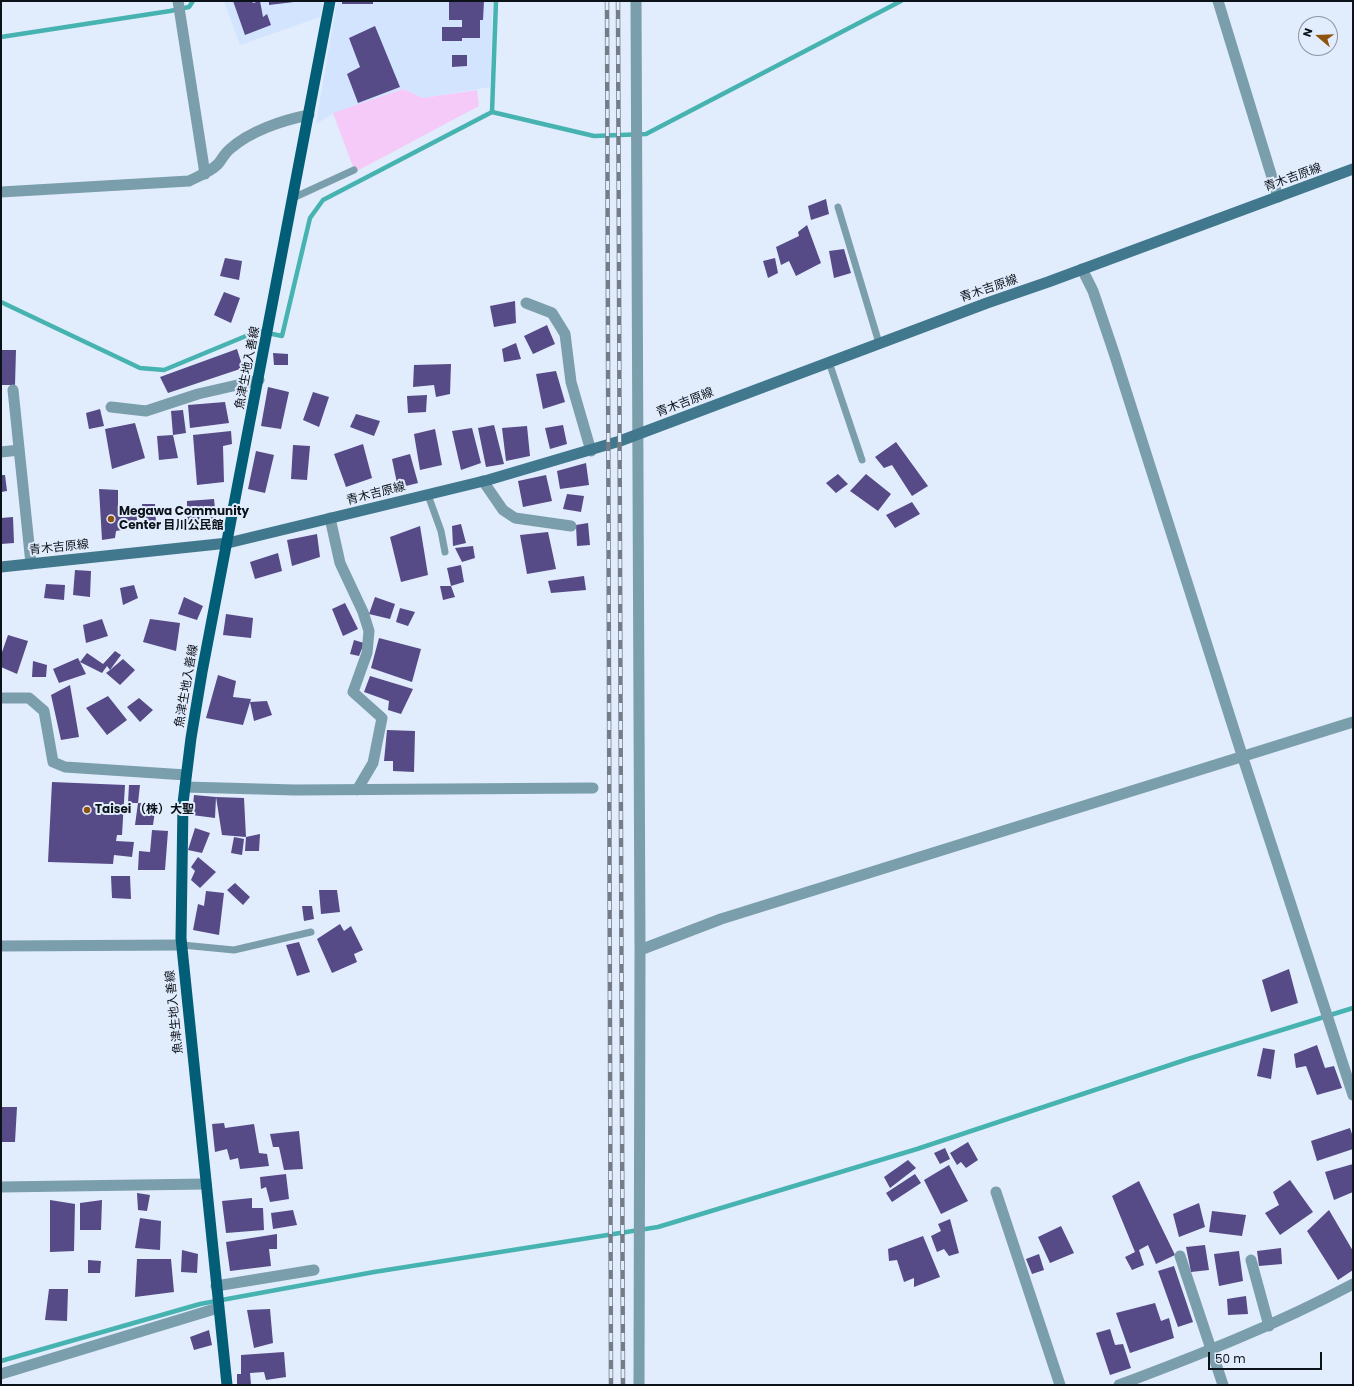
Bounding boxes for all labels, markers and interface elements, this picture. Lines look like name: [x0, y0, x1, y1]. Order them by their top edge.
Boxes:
north arrow: [1298, 16, 1338, 56]
text: N: [1299, 26, 1317, 39]
street label: 青木吉原線: [1262, 161, 1324, 195]
street label: 青木吉原線: [958, 272, 1020, 306]
street label: 魚津生地入善線: [233, 325, 263, 411]
street label: 青木吉原線: [654, 386, 716, 420]
street label: 青木吉原線: [345, 480, 407, 508]
place label: Megawa Community Center 目川公民館: [119, 505, 249, 533]
marker: Megawa Community Center 目川公民館: [106, 514, 116, 524]
street label: 青木吉原線: [28, 538, 90, 558]
street label: 魚津生地入善線: [173, 643, 201, 729]
place label: Taisei （株）大聖: [95, 803, 194, 817]
marker: Taisei （株）大聖: [82, 805, 92, 815]
street label: 魚津生地入善線: [163, 969, 187, 1055]
scale bar: [1210, 1344, 1324, 1370]
text: 50 m: [1215, 1350, 1246, 1367]

